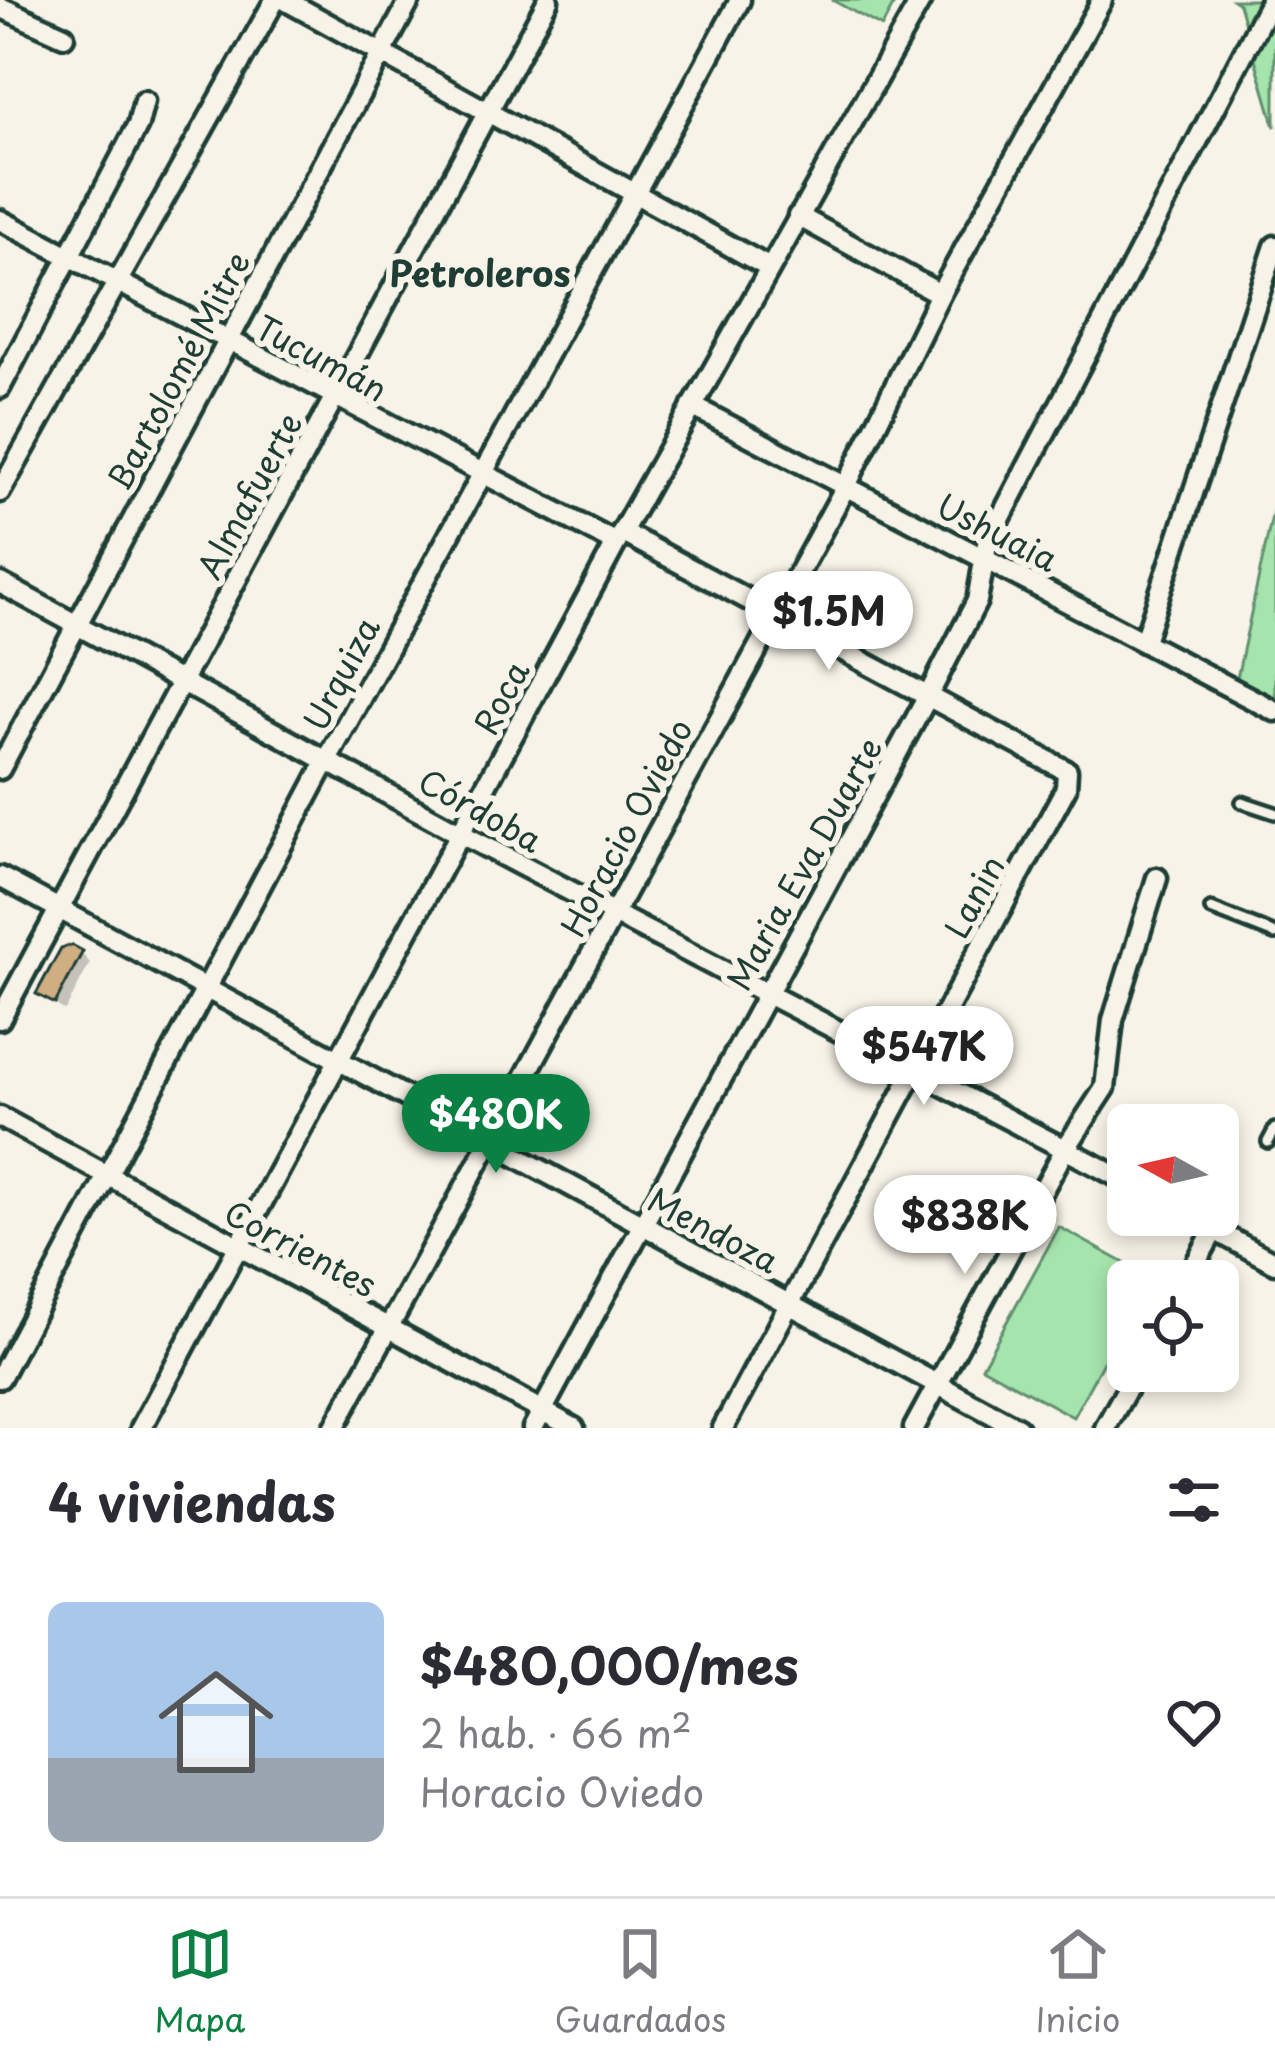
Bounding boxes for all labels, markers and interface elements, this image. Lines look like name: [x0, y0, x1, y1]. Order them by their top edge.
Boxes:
street label: Bartolomé Mitre: [93, 242, 261, 498]
district label: Petroleros: [389, 245, 571, 299]
street label: Tucumán: [247, 301, 397, 413]
street label: Almafuerte: [183, 403, 313, 587]
street label: Ushuaia: [929, 479, 1068, 583]
pin: $1.5M: [745, 571, 913, 673]
text: $1.5M: [772, 580, 886, 639]
street label: Urquiza: [289, 607, 391, 739]
street label: Roca: [460, 651, 540, 743]
street label: Horacio Oviedo: [546, 709, 704, 945]
street label: Maria Eva Duarte: [713, 727, 893, 999]
street label: Córdoba: [410, 755, 552, 864]
street label: Lanin: [930, 846, 1016, 946]
pin: $547K: [840, 1006, 1008, 1108]
text: $547K: [862, 1015, 986, 1074]
pin: $480K: [412, 1074, 580, 1176]
text: $480K: [429, 1083, 563, 1142]
north arrow: [1107, 1104, 1239, 1236]
map controls: [1107, 1104, 1239, 1392]
street label: Mendoza: [640, 1174, 789, 1285]
pin: $838K: [881, 1175, 1049, 1277]
text: $838K: [901, 1184, 1029, 1243]
street label: Corrientes: [216, 1186, 386, 1308]
button: locate: [1107, 1260, 1239, 1392]
text: 4 viviendas: [48, 1462, 336, 1539]
icon: filters: [1161, 1467, 1227, 1533]
text: $480,000/mes: [420, 1625, 799, 1702]
icon: home: [144, 1650, 288, 1794]
icon: heart: [1161, 1689, 1227, 1755]
text: 2 hab. · 66 m²: [420, 1702, 692, 1761]
text: Horacio Oviedo: [420, 1761, 704, 1820]
tab: Mapa: [155, 1921, 245, 2043]
tab: Guardados: [554, 1921, 726, 2043]
tab: Inicio: [1035, 1921, 1120, 2043]

